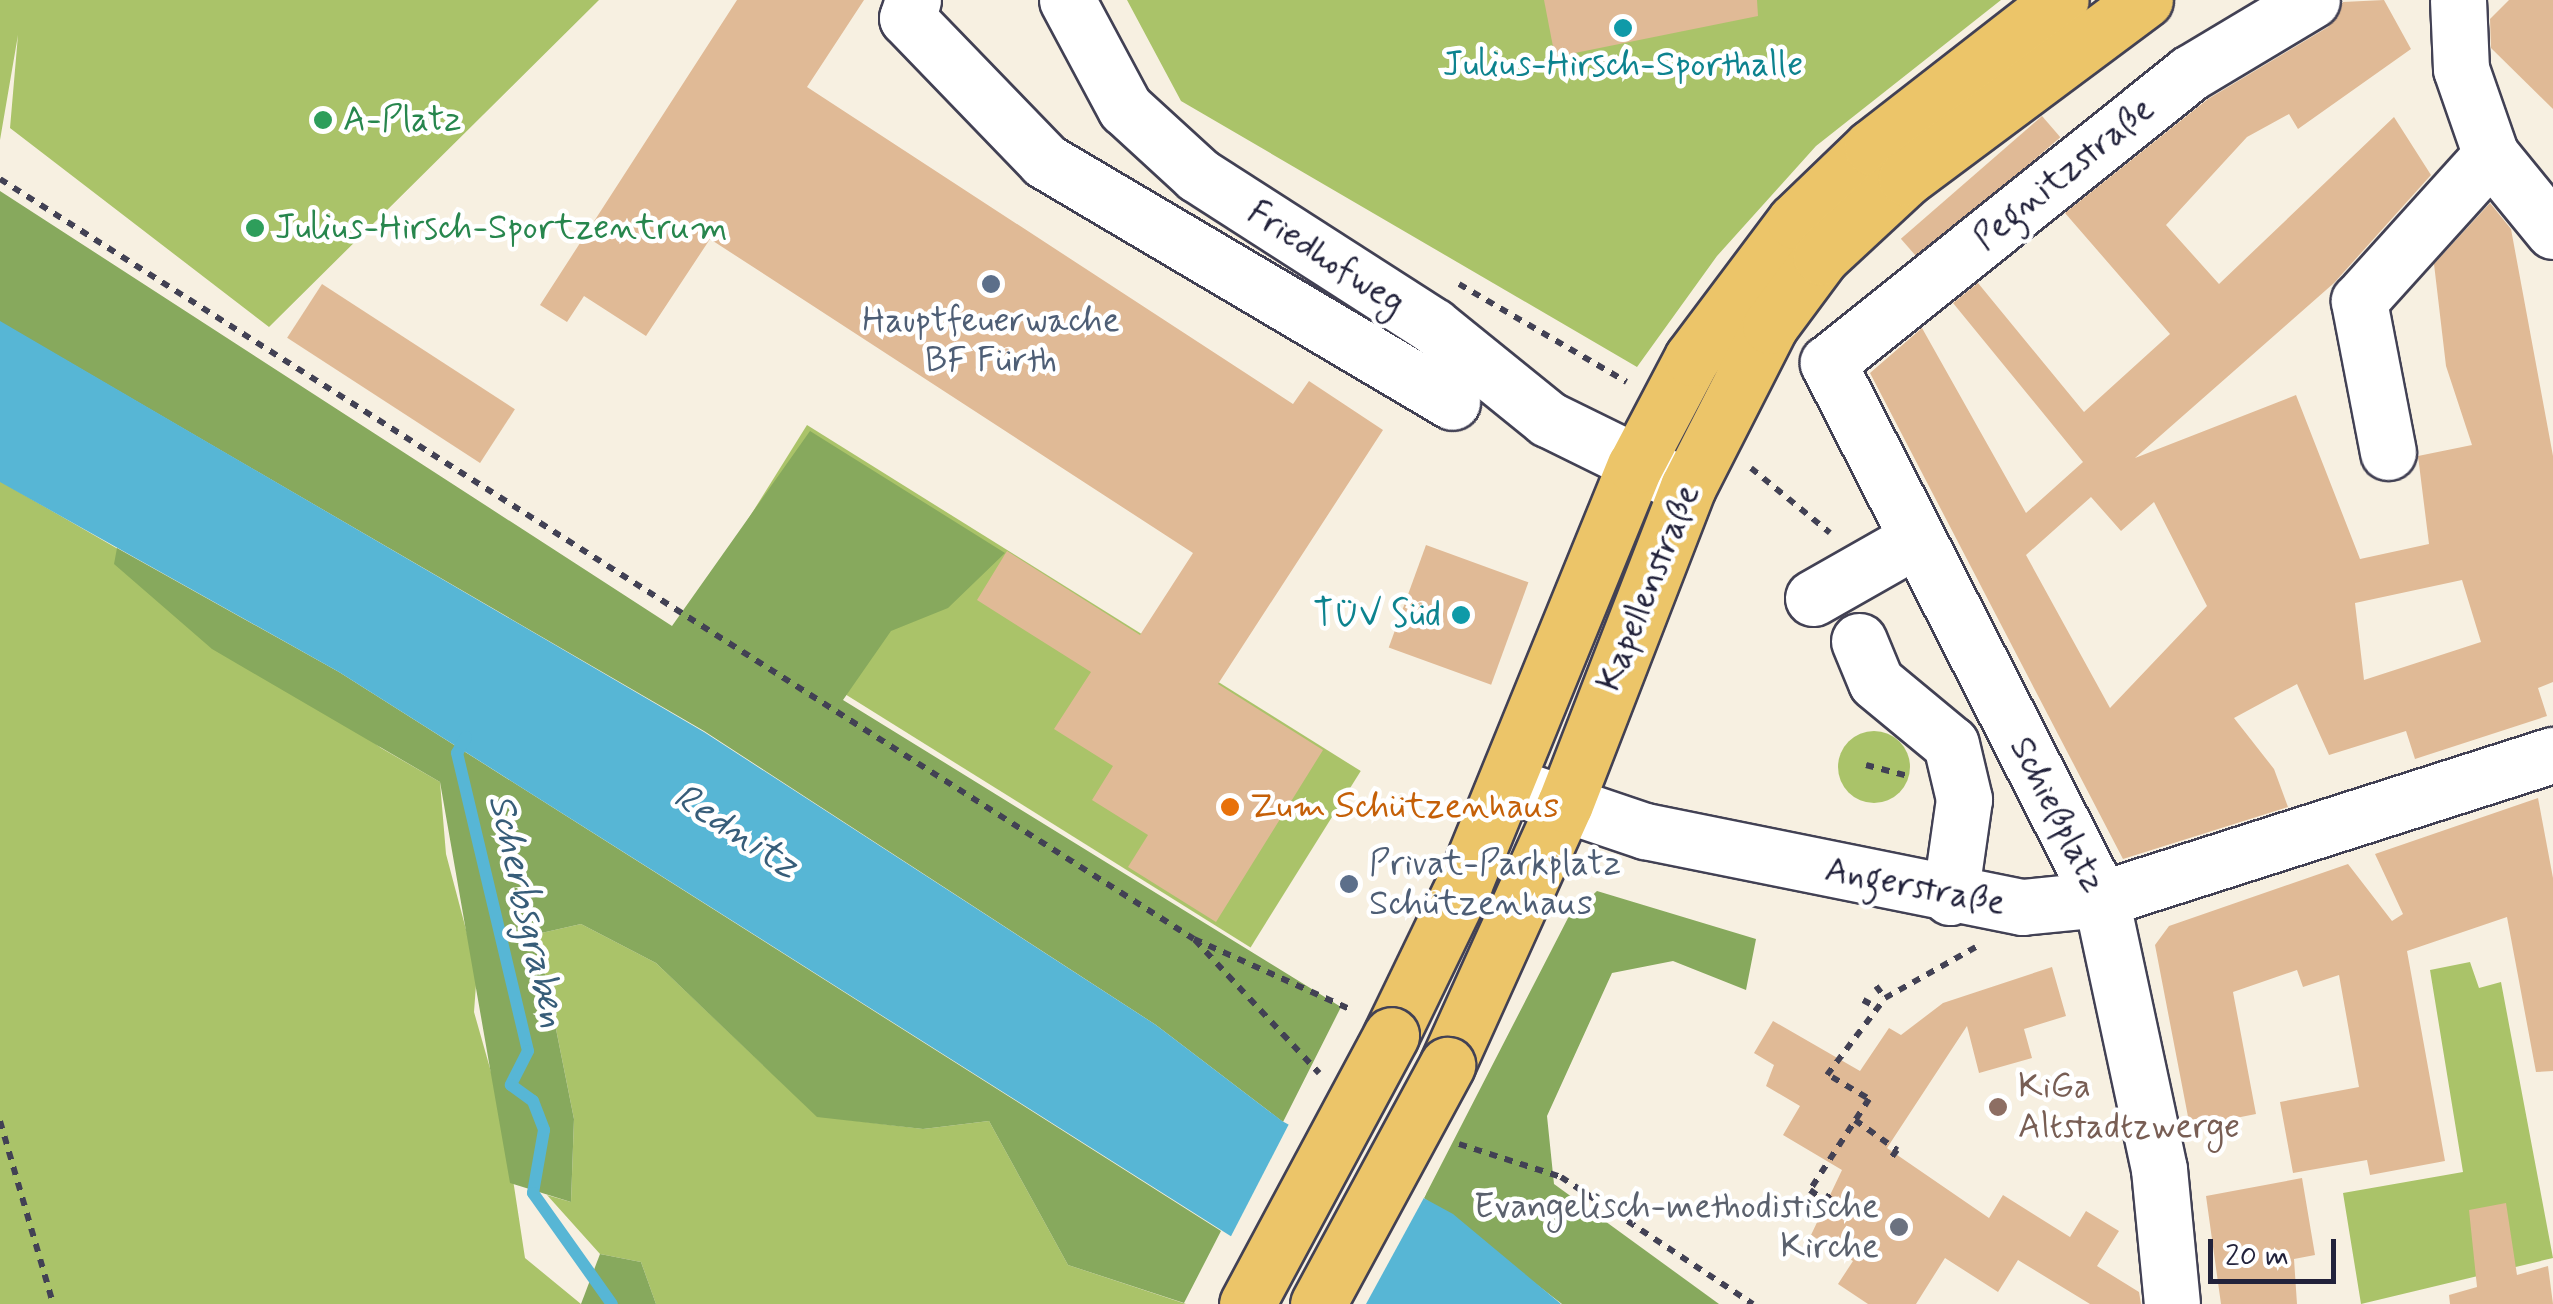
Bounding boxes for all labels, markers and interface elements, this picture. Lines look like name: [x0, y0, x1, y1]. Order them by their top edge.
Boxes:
marker: Julius-Hirsch-Sporthalle: [1612, 17, 1634, 39]
place label: Julius-Hirsch-Sporthalle: [1443, 44, 1803, 86]
street label: Pegnitzstraße: [1965, 88, 2163, 260]
place label: A-Platz: [343, 99, 461, 141]
marker: A-Platz: [312, 109, 334, 131]
street label: Friedhofweg: [1240, 192, 1412, 324]
place label: Julius-Hirsch-Sportzentrum: [275, 207, 728, 249]
marker: Julius-Hirsch-Sportzentrum: [244, 217, 266, 239]
marker: Hauptfeuerwache BF Fürth: [980, 273, 1002, 295]
place label: Hauptfeuerwache BF Fürth: [862, 300, 1120, 382]
street label: Kapellenstraße: [1589, 479, 1709, 697]
place label: TÜV Süd: [1312, 594, 1441, 636]
marker: TÜV Süd: [1450, 604, 1472, 626]
street label: Schießplatz: [2000, 730, 2114, 900]
water label: Rednitz: [664, 774, 808, 890]
place label: Zum Schützenhaus: [1250, 786, 1559, 828]
water label: Scherbsgraben: [477, 790, 575, 1032]
marker: Zum Schützenhaus: [1219, 796, 1241, 818]
place label: Privat-Parkplatz Schützenhaus: [1369, 843, 1621, 925]
street label: Angerstraße: [1821, 849, 2009, 925]
marker: Privat-Parkplatz Schützenhaus: [1338, 873, 1360, 895]
place label: KiGa Altstadtzwerge: [2018, 1066, 2240, 1148]
marker: KiGa Altstadtzwerge: [1987, 1096, 2009, 1118]
place label: Evangelisch-methodistische Kirche: [1474, 1186, 1879, 1268]
marker: Evangelisch-methodistische Kirche: [1888, 1216, 1910, 1238]
scale bar: [2213, 1219, 2340, 1281]
text: 20 m: [2225, 1237, 2289, 1276]

